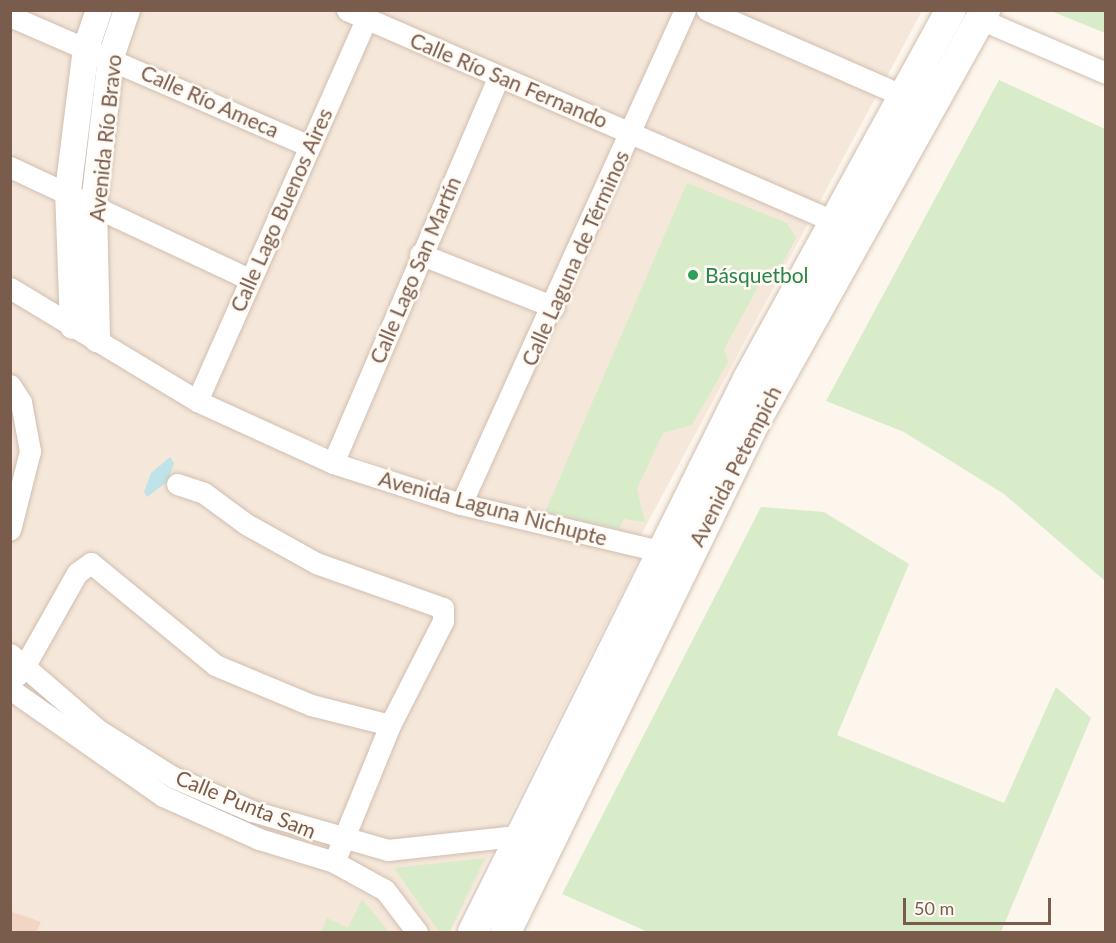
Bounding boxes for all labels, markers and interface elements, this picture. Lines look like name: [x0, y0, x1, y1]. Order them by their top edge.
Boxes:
street label: Calle Río San Fernando: [406, 27, 612, 133]
street label: Avenida Río Bravo: [84, 53, 126, 223]
street label: Calle Río Ameca: [137, 59, 283, 143]
street label: Calle Lago Buenos Aires: [225, 104, 337, 316]
street label: Calle Laguna de Términos: [516, 146, 634, 370]
street label: Calle Lago San Martín: [364, 173, 466, 367]
place label: Básquetbol: [705, 262, 809, 288]
marker: Básquetbol: [686, 268, 700, 282]
street label: Avenida Petempich: [684, 382, 786, 550]
street label: Avenida Laguna Nichupte: [376, 465, 610, 551]
street label: Calle Punta Sam: [172, 764, 320, 844]
scale bar: [906, 886, 1054, 924]
text: 50 m: [914, 897, 954, 919]

